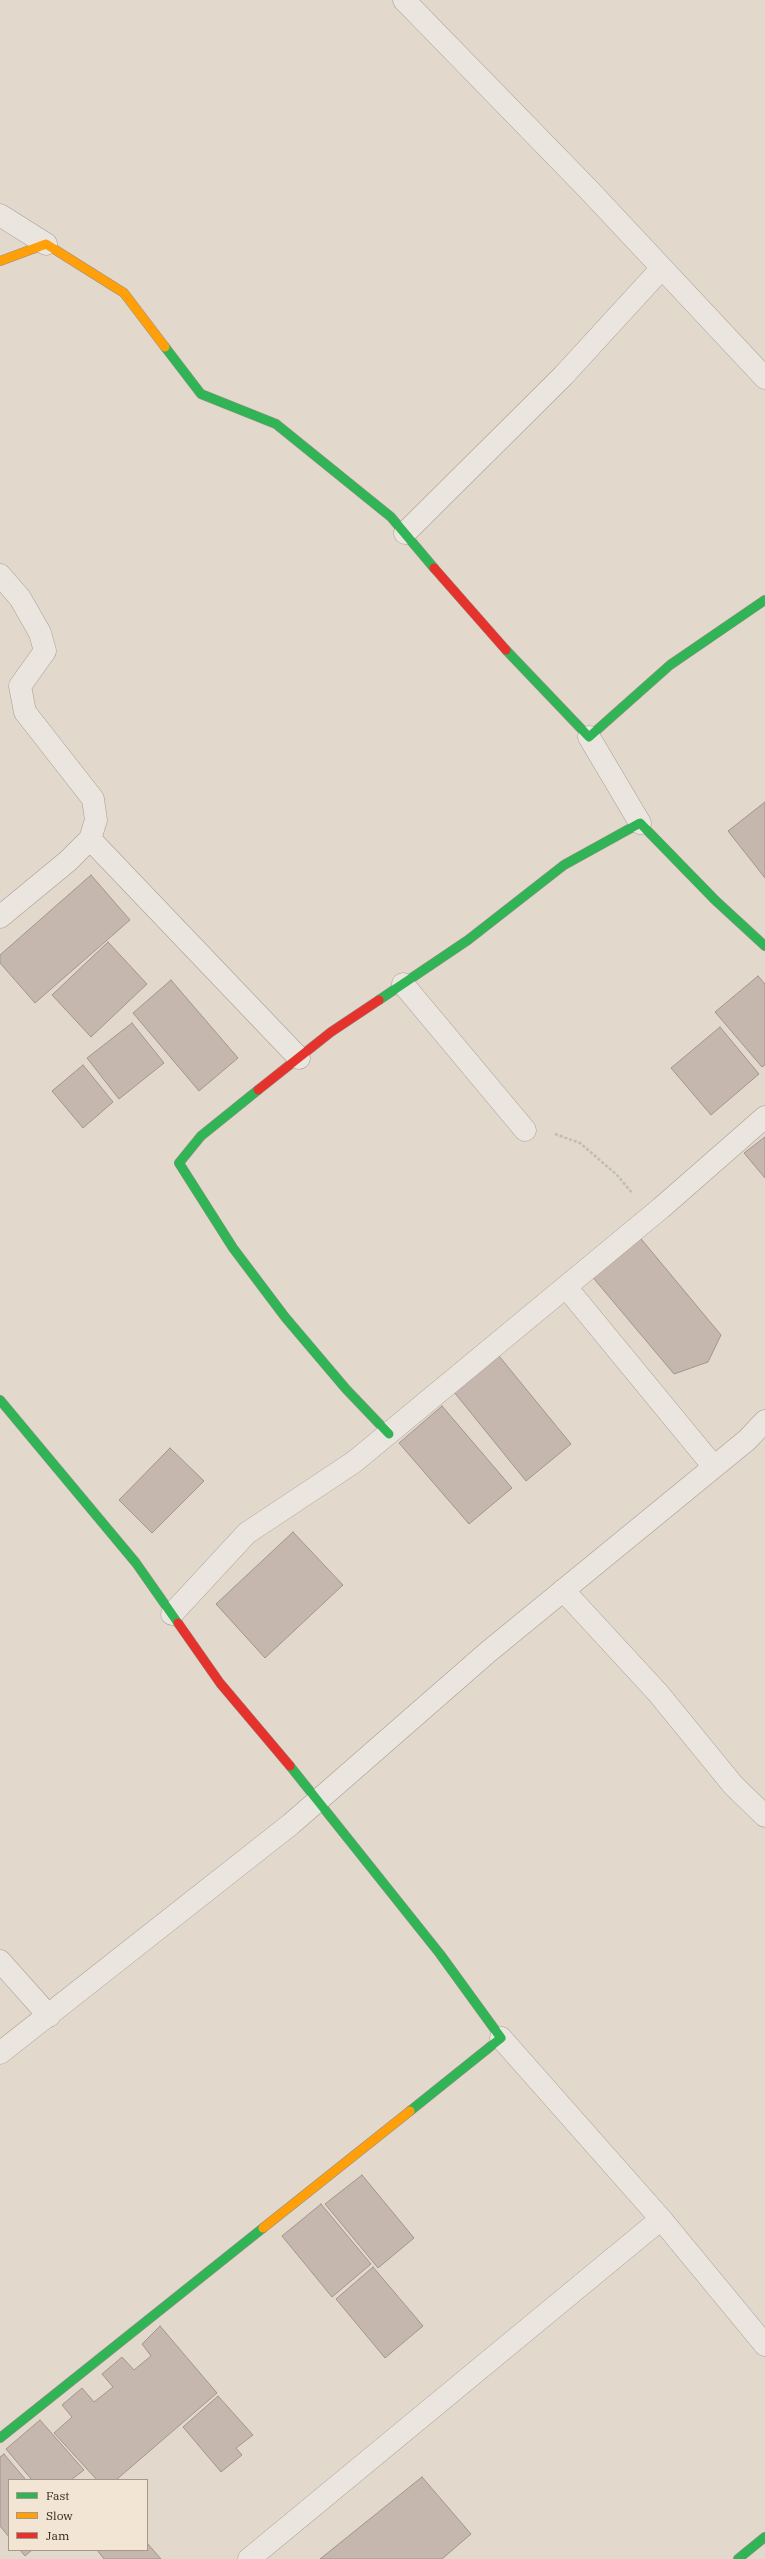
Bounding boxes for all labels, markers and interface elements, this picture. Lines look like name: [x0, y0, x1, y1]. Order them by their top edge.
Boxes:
legend: [8, 2479, 148, 2551]
text: Fast: [46, 2488, 70, 2503]
text: Slow: [46, 2508, 73, 2523]
text: Jam: [46, 2528, 69, 2543]

